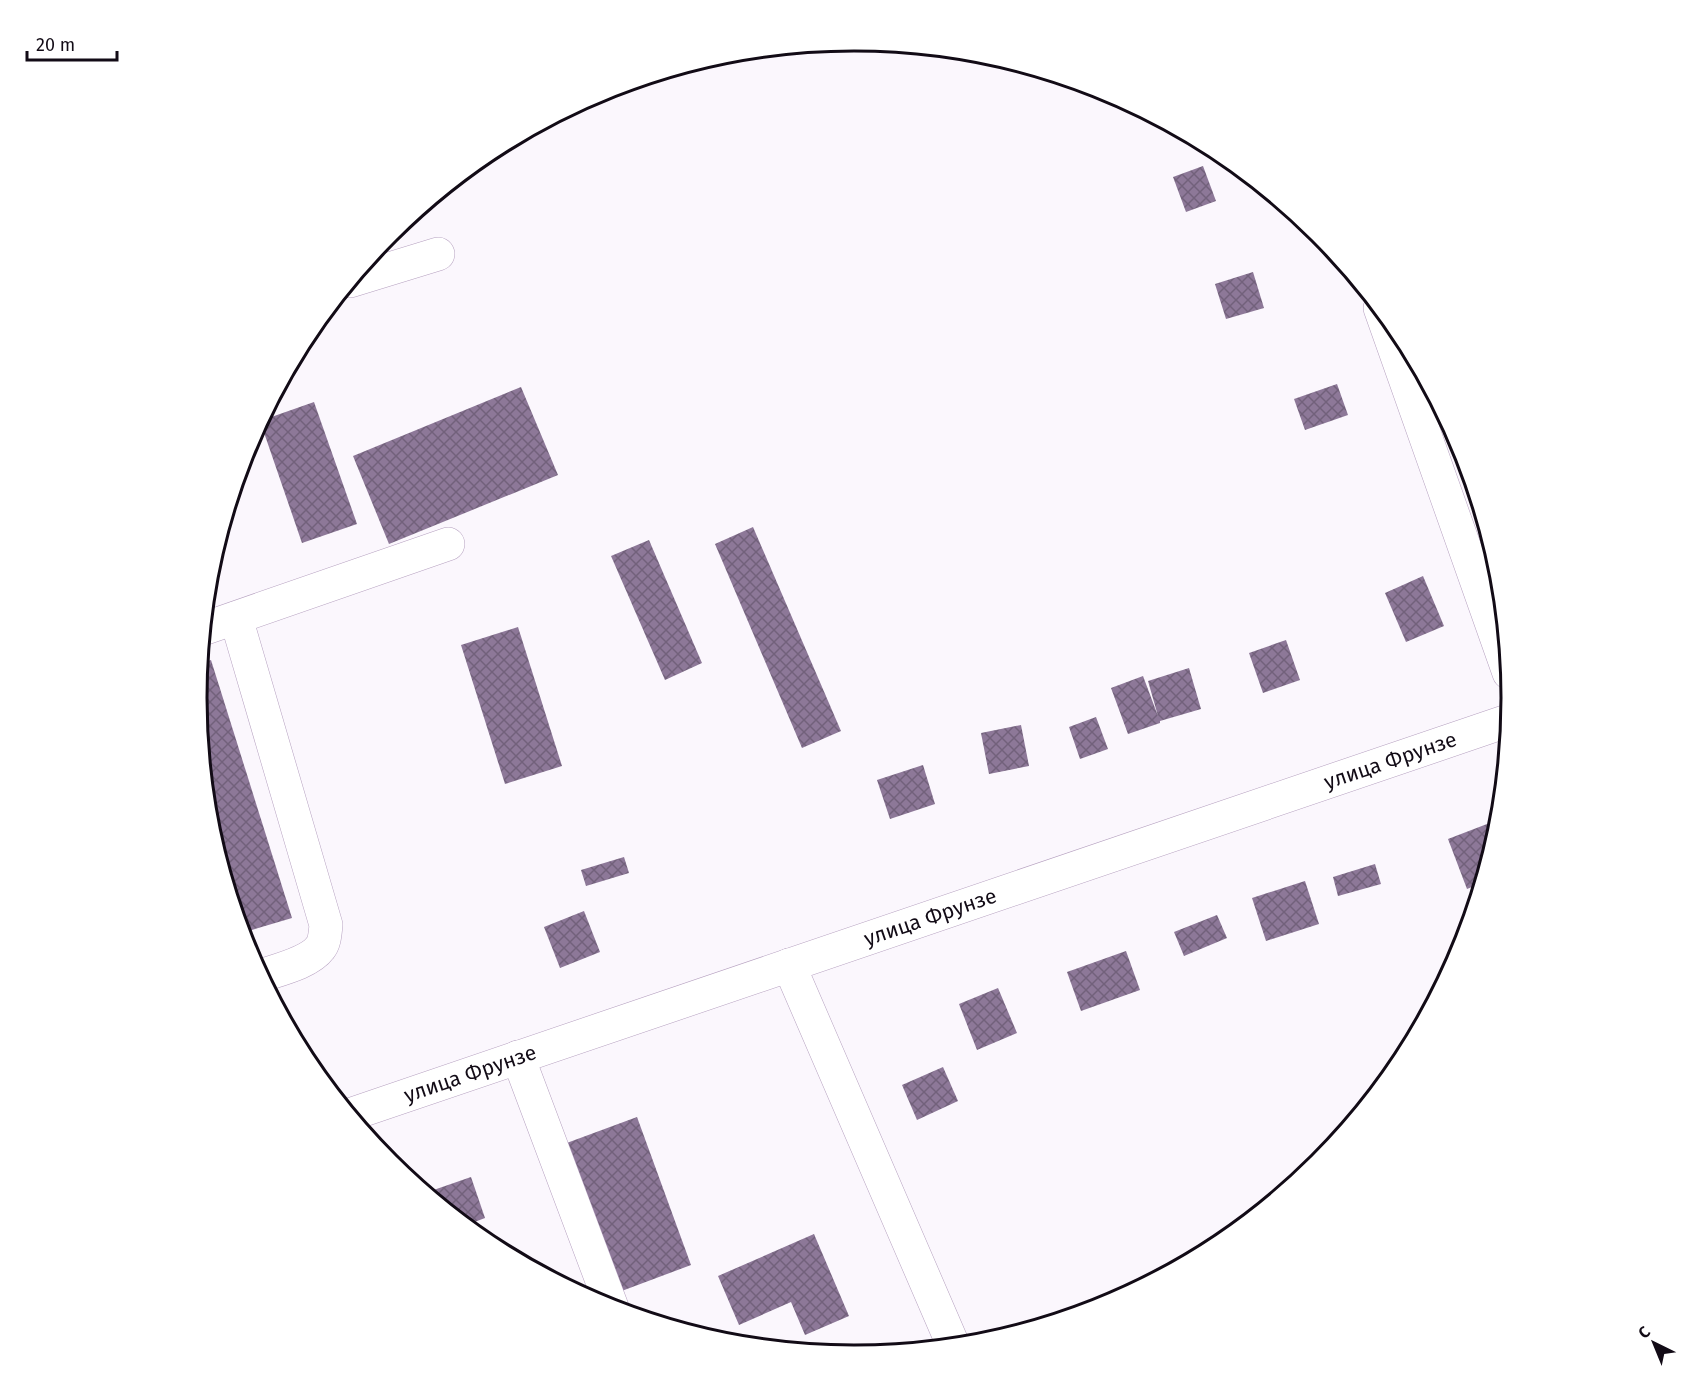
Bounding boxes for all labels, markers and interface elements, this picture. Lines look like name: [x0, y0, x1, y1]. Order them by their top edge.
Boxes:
scale bar: [27, 24, 117, 62]
text: 20 m: [36, 34, 75, 56]
street label: улица Фрунзе: [1321, 726, 1460, 795]
street label: улица Фрунзе: [861, 883, 1000, 952]
street label: улица Фрунзе: [400, 1039, 540, 1108]
north arrow: [1624, 1313, 1684, 1373]
text: С: [1634, 1322, 1655, 1342]

